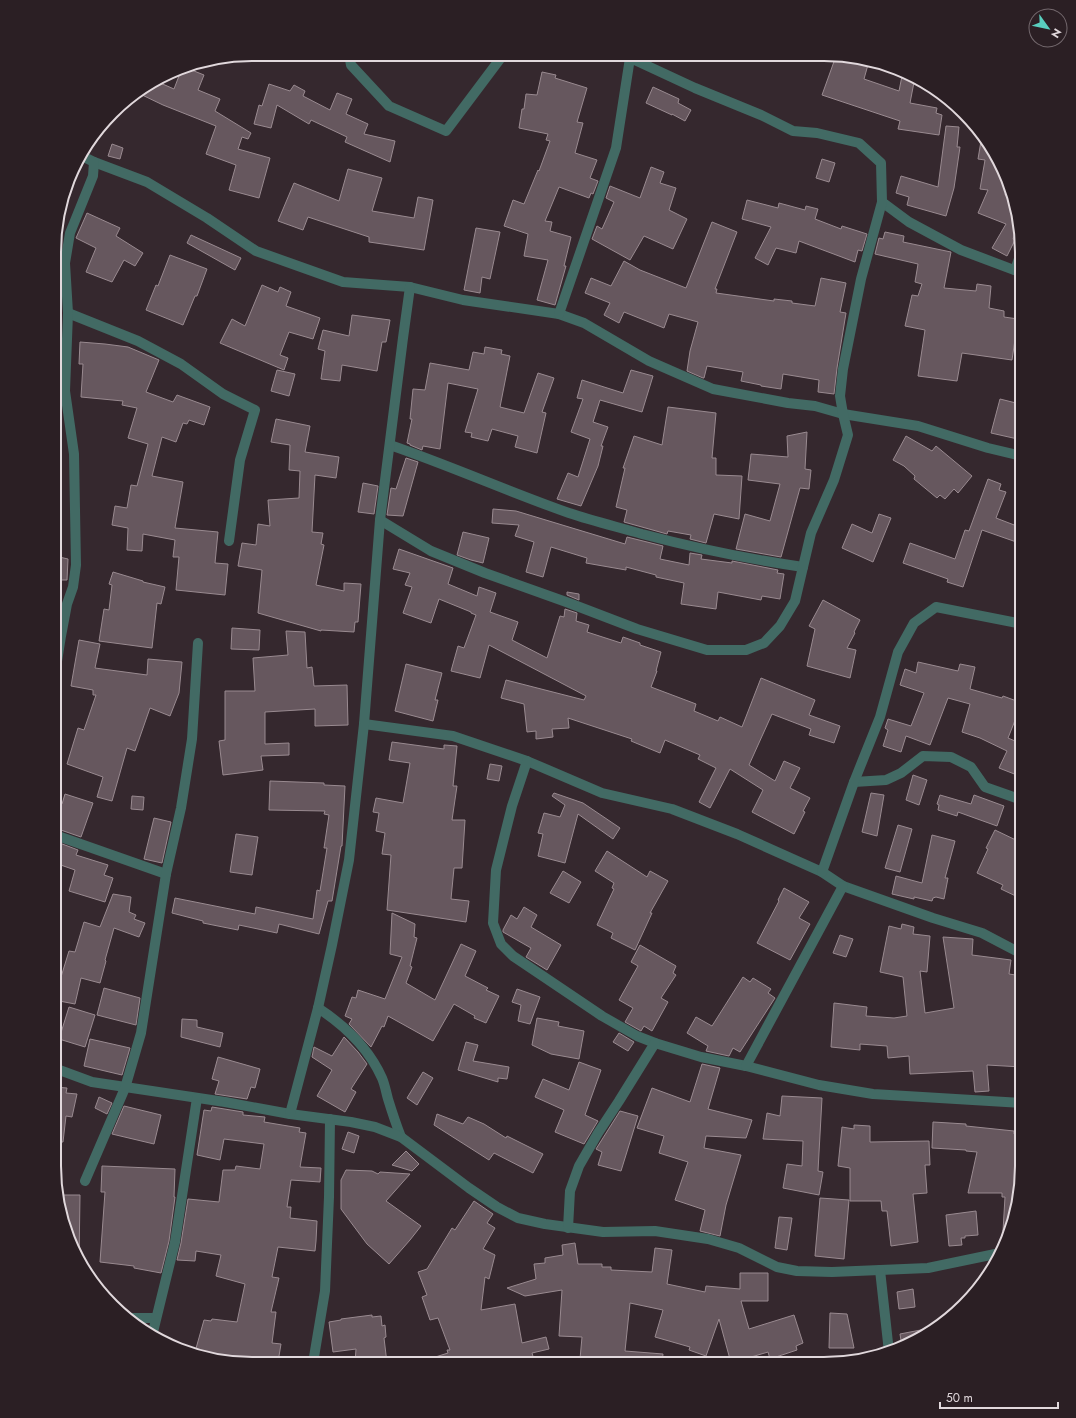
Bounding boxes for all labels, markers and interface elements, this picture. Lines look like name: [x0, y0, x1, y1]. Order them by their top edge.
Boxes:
north arrow: [1028, 8, 1068, 48]
text: N: [1047, 25, 1065, 41]
scale bar: [940, 1384, 1058, 1410]
text: 50 m: [946, 1389, 973, 1407]

